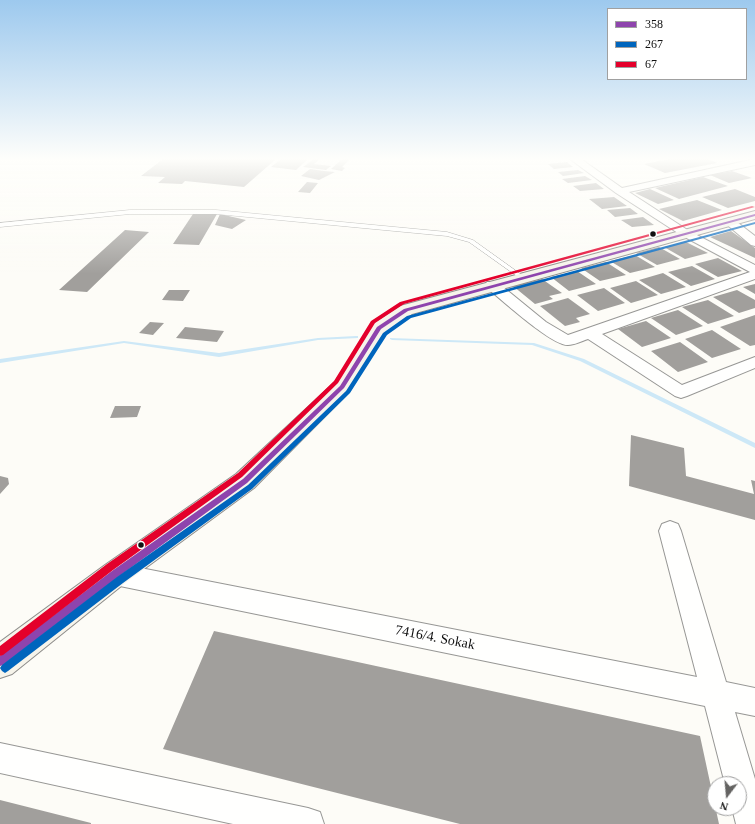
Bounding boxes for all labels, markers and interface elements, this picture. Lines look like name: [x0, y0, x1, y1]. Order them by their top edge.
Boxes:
legend: [607, 8, 747, 80]
text: 358: [645, 17, 663, 31]
text: 267: [645, 37, 663, 51]
text: 67: [645, 57, 657, 71]
unlabelled marker: [648, 229, 658, 239]
unlabelled marker: [136, 540, 146, 550]
street label: 7416/4. Sokak: [394, 622, 476, 654]
north arrow: [707, 776, 747, 816]
text: N: [718, 800, 729, 813]

